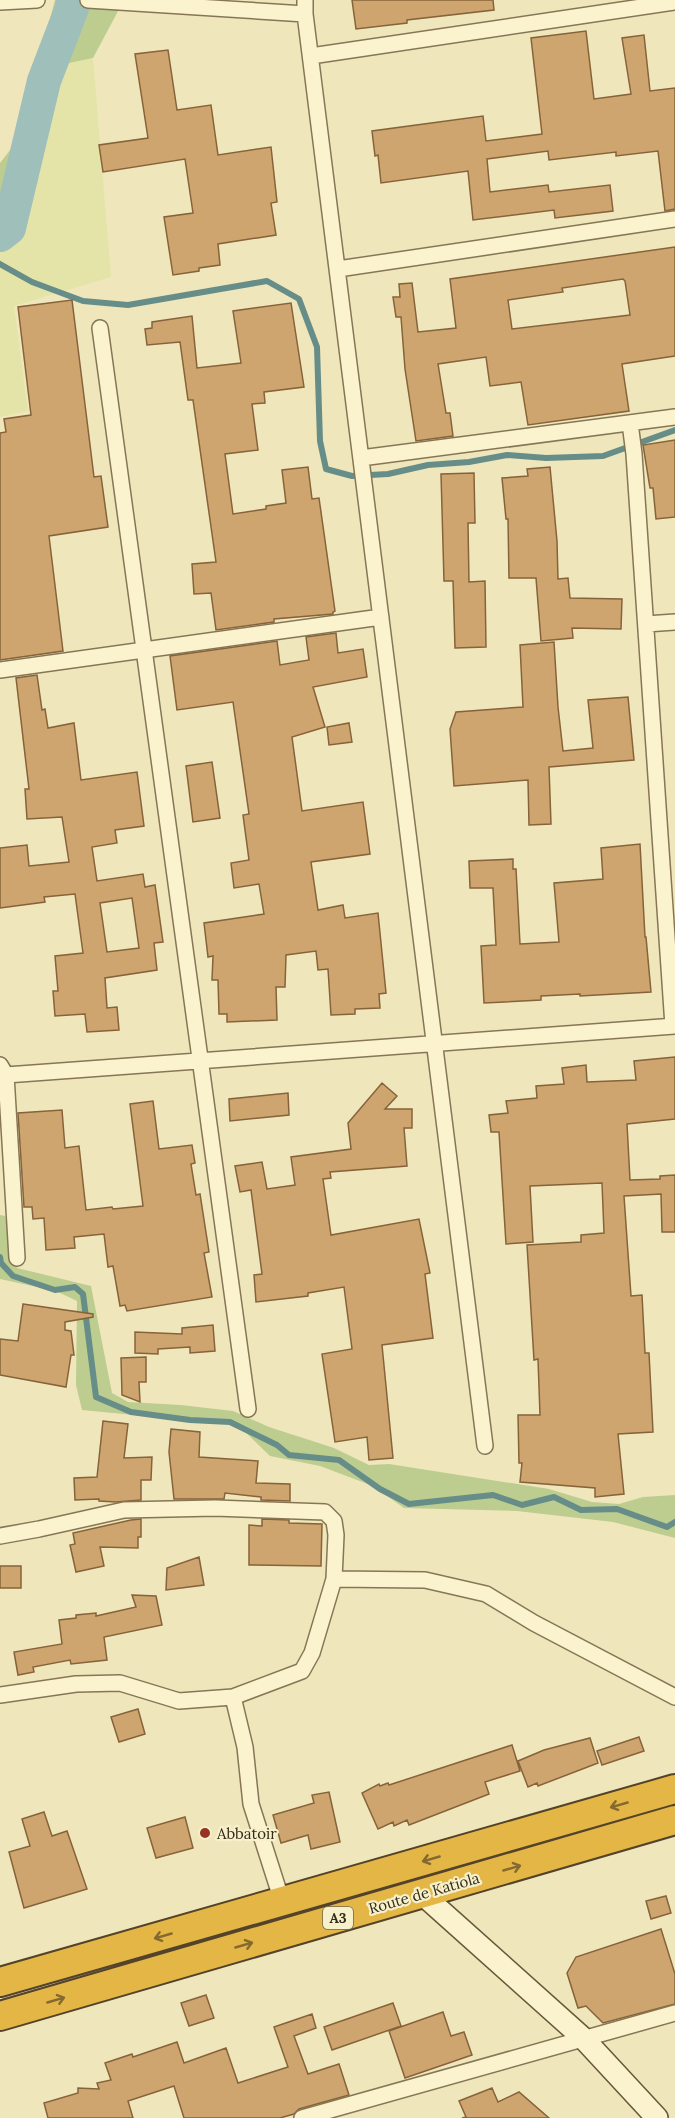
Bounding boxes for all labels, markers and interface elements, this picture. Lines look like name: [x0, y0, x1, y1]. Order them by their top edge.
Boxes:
one-way arrow: [610, 1800, 629, 1811]
place label: Abbatoir: [216, 1824, 277, 1843]
marker: Abbatoir: [198, 1826, 212, 1840]
one-way arrow: [422, 1854, 441, 1865]
one-way arrow: [502, 1862, 521, 1873]
street label: Route de Katiola: [366, 1868, 482, 1918]
road number: A3: [323, 1907, 353, 1929]
one-way arrow: [154, 1930, 173, 1942]
one-way arrow: [234, 1939, 253, 1951]
one-way arrow: [46, 1994, 65, 2005]

